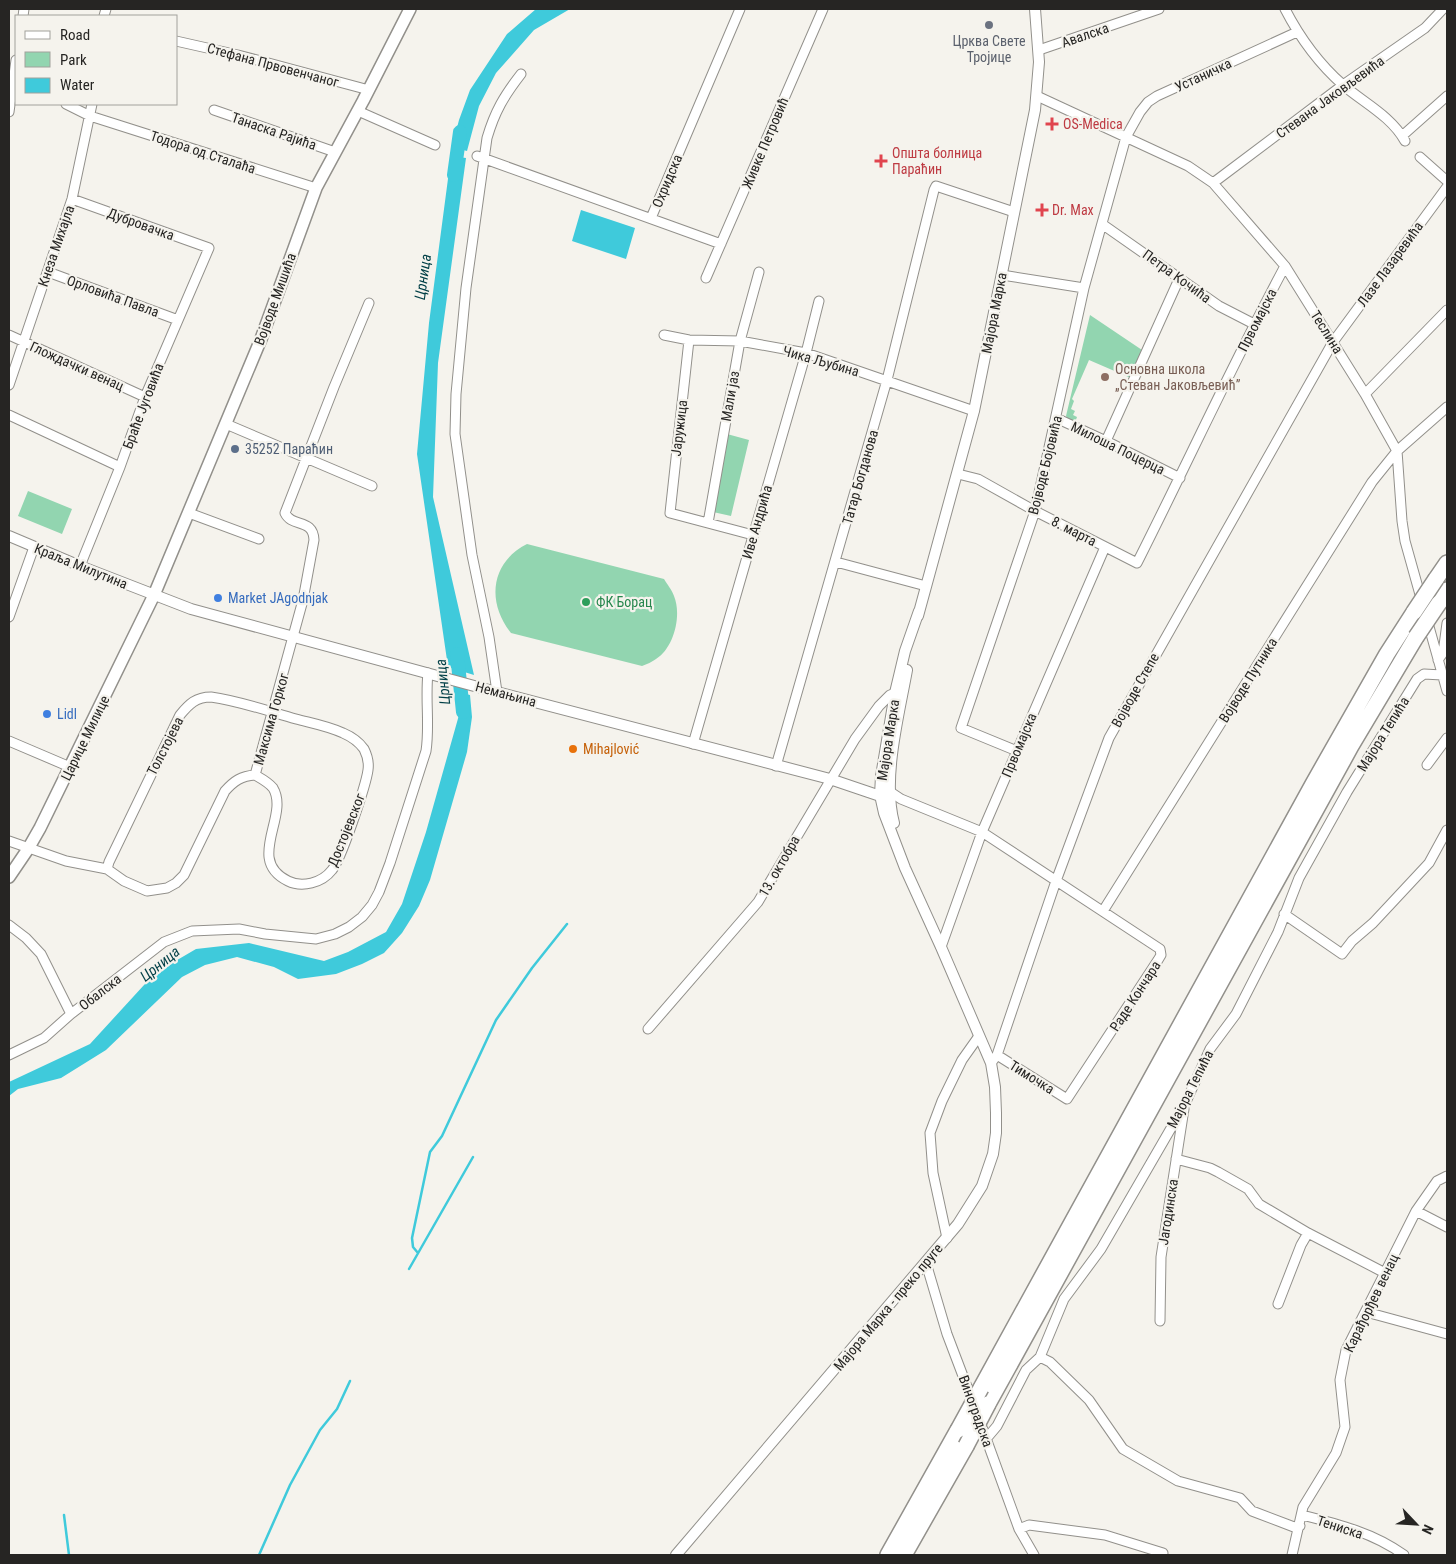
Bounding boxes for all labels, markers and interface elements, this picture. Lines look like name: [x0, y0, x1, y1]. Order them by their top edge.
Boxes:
legend: [15, 15, 178, 105]
marker: Црква Свете Тројице: [983, 19, 995, 31]
street label: Авалска: [1059, 19, 1111, 51]
text: Road: [60, 26, 90, 44]
place label: Црква Свете Тројице: [953, 33, 1026, 65]
street label: Стефана Првовенчаног: [205, 40, 341, 90]
text: Park: [60, 51, 87, 69]
street label: Стевана Јаковљевића: [1273, 52, 1387, 142]
street label: Устаничка: [1172, 55, 1234, 95]
text: Water: [60, 76, 95, 94]
street label: Живке Петровић: [739, 95, 791, 191]
street label: Танаска Рајића: [230, 109, 318, 153]
place label: OS-Medica: [1063, 116, 1123, 132]
marker: OS-Medica: [1045, 117, 1059, 131]
street label: Тодора од Сталаћа: [148, 127, 258, 177]
place label: Општа болница Параћин: [892, 145, 982, 177]
street label: Охридска: [649, 152, 685, 210]
marker: Општа болница Параћин: [874, 154, 888, 168]
place label: Dr. Max: [1052, 202, 1094, 218]
street label: Кнеза Михајла: [35, 203, 77, 289]
marker: Dr. Max: [1036, 204, 1048, 216]
street label: Дубровачка: [106, 205, 176, 243]
street label: Лазе Лазаревића: [1354, 218, 1426, 310]
street label: Петра Кочића: [1140, 246, 1214, 306]
street label: Војводе Мишића: [251, 251, 299, 347]
water label: Црница: [411, 253, 435, 301]
street label: Мајора Марка: [978, 271, 1010, 355]
street label: Орловића Павла: [65, 272, 161, 320]
street label: Првомајска: [1234, 286, 1280, 354]
street label: Теслина: [1308, 308, 1346, 356]
street label: Глождачки венац: [27, 338, 127, 394]
street label: Чика Љубина: [781, 342, 861, 380]
street label: Браће Југовића: [119, 361, 167, 451]
place label: Основна школа „Стеван Јаковљевић”: [1115, 361, 1241, 393]
street label: Мали јаз: [718, 370, 742, 422]
marker: Основна школа „Стеван Јаковљевић”: [1099, 371, 1111, 383]
street label: Јаружица: [668, 399, 690, 457]
street label: Војводе Бојовића: [1025, 414, 1065, 516]
street label: Милоша Поцерца: [1069, 418, 1167, 478]
street label: Татар Богданова: [839, 428, 881, 526]
place label: 35252 Параћин: [245, 441, 333, 457]
marker: 35252 Параћин: [229, 443, 241, 455]
street label: Иве Андрића: [739, 483, 775, 561]
street label: 8. марта: [1049, 513, 1099, 549]
street label: Краља Милутина: [32, 540, 130, 592]
place label: Market JAgodnjak: [228, 590, 329, 606]
marker: Market JAgodnjak: [212, 592, 224, 604]
place label: ФК Борац: [596, 594, 652, 610]
marker: ФК Борац: [580, 596, 592, 608]
street label: Војводе Путника: [1216, 635, 1280, 725]
street label: Војводе Степе: [1108, 650, 1162, 730]
water label: Црница: [432, 658, 454, 706]
street label: Максима Горког: [250, 671, 292, 767]
street label: Немањина: [474, 678, 538, 710]
street label: Царице Милице: [57, 692, 113, 783]
street label: Мајора Тепића: [1354, 694, 1412, 774]
street label: Мајора Марка: [874, 698, 902, 782]
place label: Lidl: [57, 706, 77, 722]
marker: Lidl: [41, 708, 53, 720]
street label: Првомајска: [998, 710, 1040, 780]
street label: Толстојева: [144, 714, 186, 778]
place label: Mihajlović: [583, 741, 639, 757]
marker: Mihajlović: [567, 743, 579, 755]
street label: Достојевског: [324, 791, 368, 869]
street label: 13. октобра: [755, 833, 803, 899]
water label: Црница: [136, 943, 184, 985]
street label: Раде Кончара: [1106, 958, 1164, 1034]
street label: Обалска: [76, 971, 124, 1013]
street label: Мајора Тепића: [1164, 1047, 1216, 1131]
street label: Тимочка: [1007, 1057, 1057, 1097]
street label: Јагодинска: [1155, 1178, 1181, 1246]
street label: Мајора Марка - преко пруге: [830, 1240, 946, 1374]
street label: Карађорђев венац: [1340, 1251, 1402, 1355]
street label: Виноградска: [956, 1373, 996, 1449]
north arrow: [1391, 1499, 1441, 1549]
street label: Тениска: [1315, 1512, 1365, 1542]
text: N: [1419, 1522, 1437, 1537]

